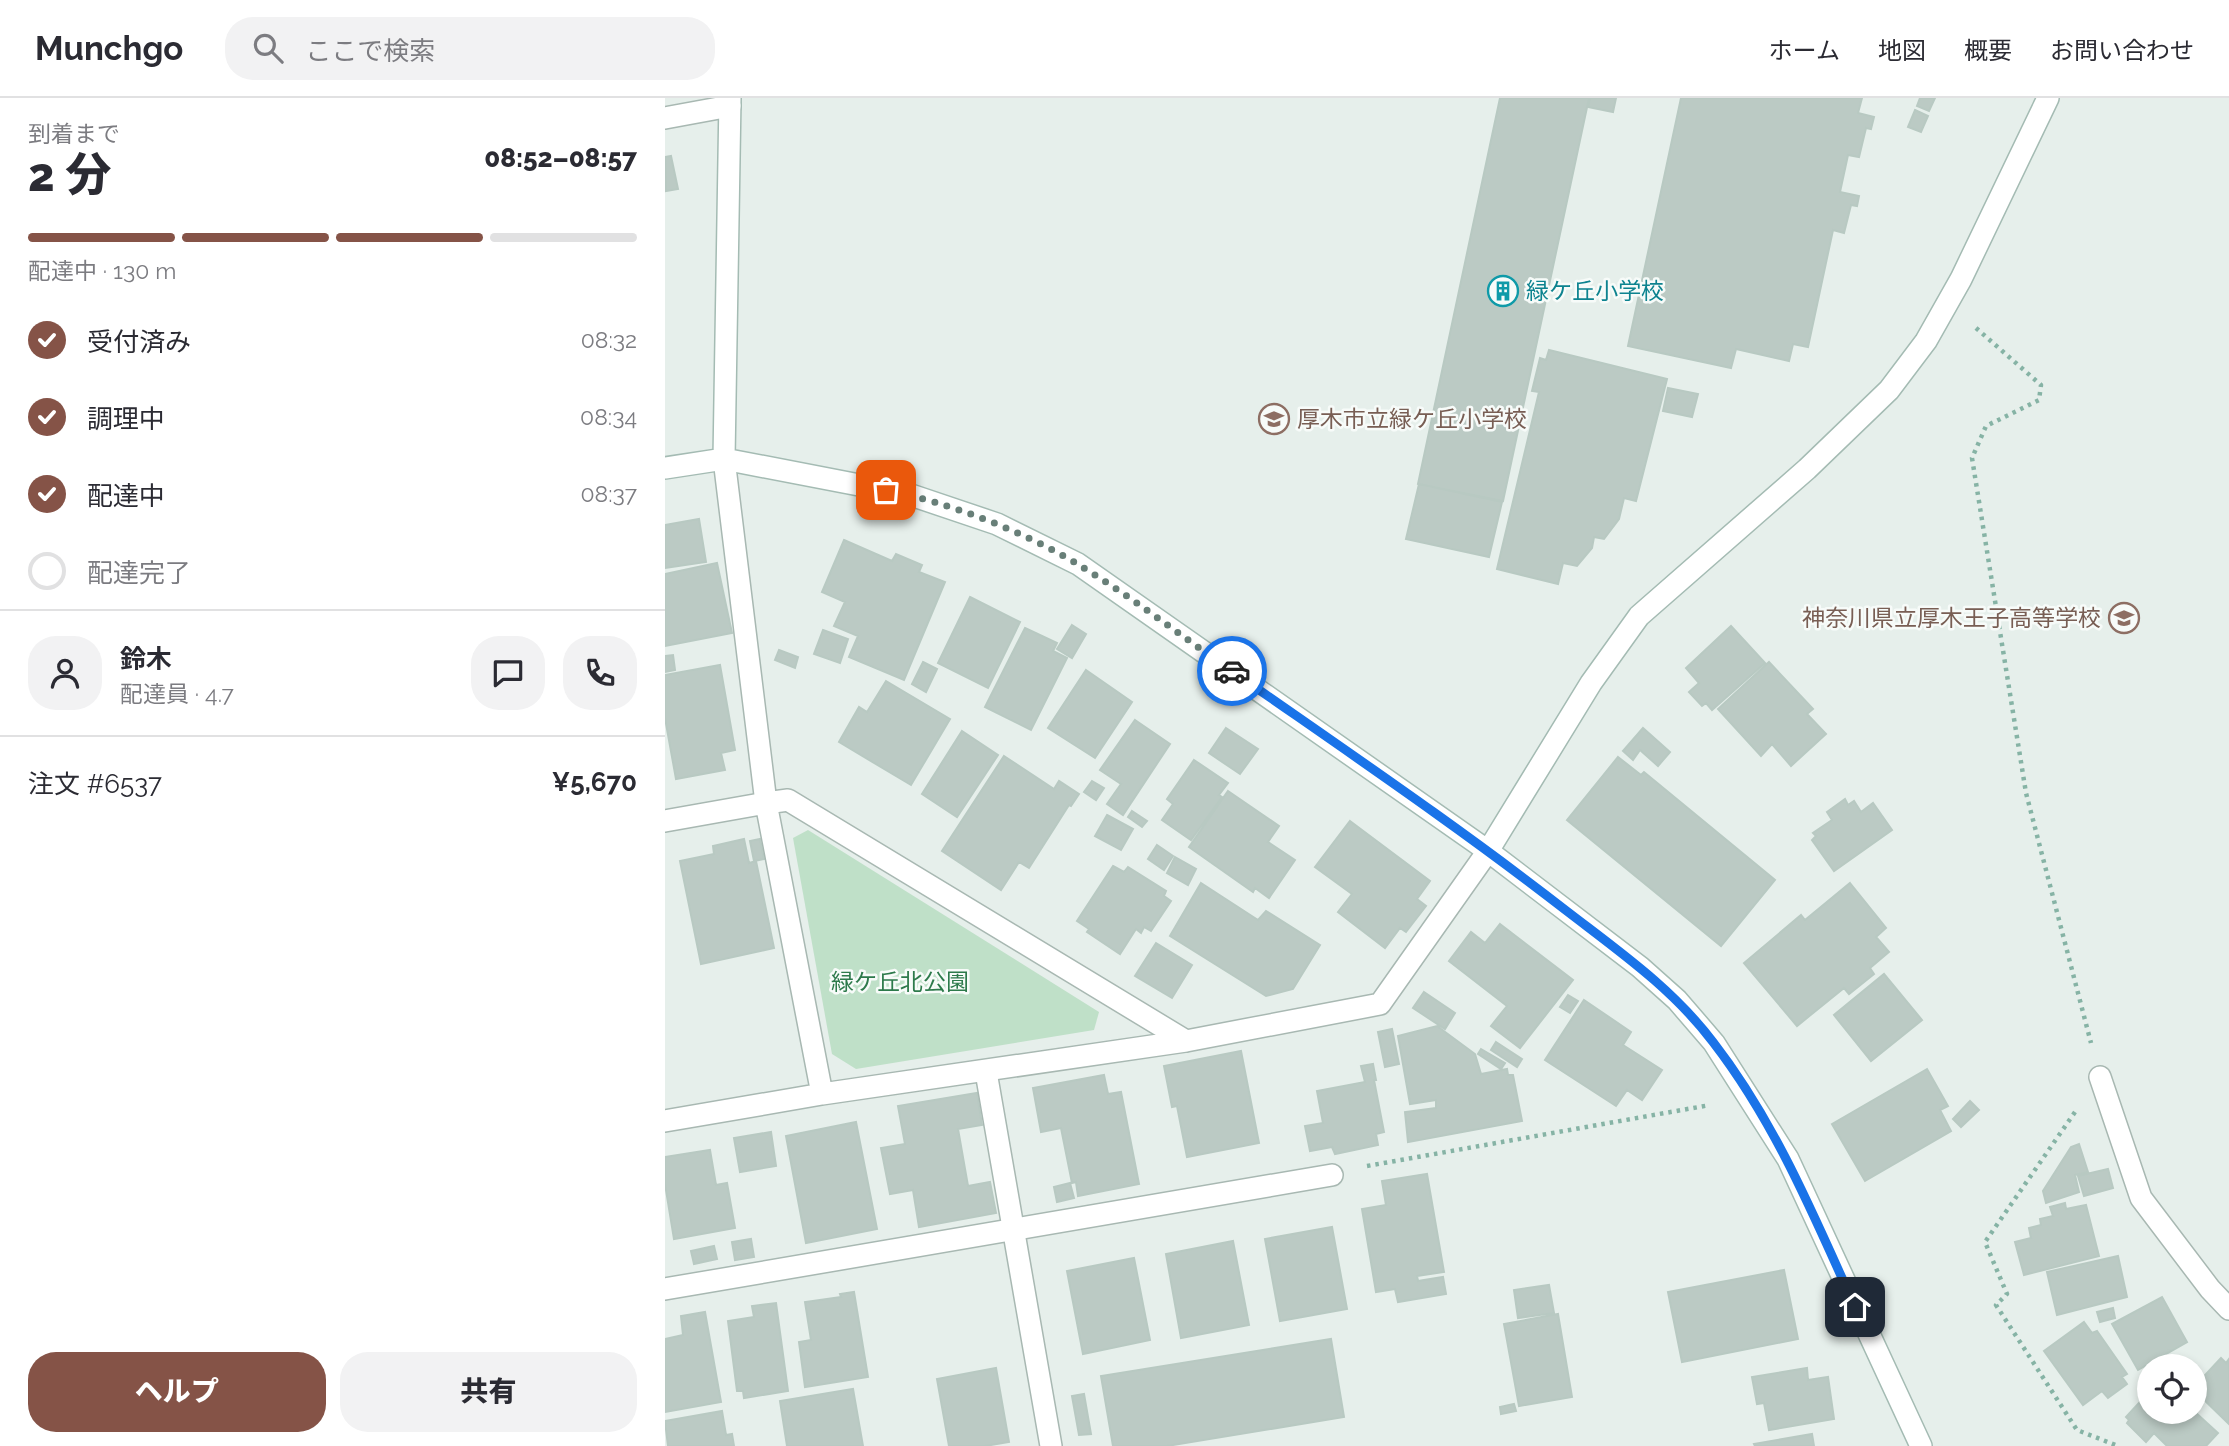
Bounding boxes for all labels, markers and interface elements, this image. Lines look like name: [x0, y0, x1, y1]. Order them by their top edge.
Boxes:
search box: [225, 17, 715, 80]
text: Munchgo: [35, 29, 183, 68]
icon: search: [249, 29, 287, 67]
text: ここで検索: [305, 36, 435, 66]
text: ホーム: [1769, 36, 1840, 65]
text: 地図: [1878, 36, 1926, 65]
text: 概要: [1964, 36, 2012, 65]
text: お問い合わせ: [2050, 36, 2194, 65]
text: 到着まで: [28, 120, 120, 147]
text: 08:52–08:57: [484, 143, 637, 173]
text: 2 分: [28, 148, 111, 202]
text: 配達中 · 130 m: [28, 257, 176, 284]
building icon: 緑ケ丘小学校: [1486, 274, 1520, 308]
place label: 緑ケ丘小学校: [1526, 277, 1664, 304]
icon: check: [28, 321, 66, 359]
text: 08:32: [581, 326, 637, 353]
text: 受付済み: [87, 327, 191, 357]
icon: check: [28, 398, 66, 436]
school or university icon: 厚木市立緑ケ丘小学校: [1257, 402, 1291, 436]
text: 08:34: [580, 403, 637, 430]
text: 調理中: [87, 404, 165, 434]
place label: 厚木市立緑ケ丘小学校: [1297, 405, 1527, 432]
pin: [856, 460, 916, 520]
icon: bag: [867, 471, 905, 509]
icon: check: [28, 475, 66, 513]
text: 08:37: [580, 480, 637, 507]
text: 配達中: [87, 481, 165, 511]
text: 配達完了: [87, 558, 191, 588]
school or university icon: 神奈川県立厚木王子高等学校: [2107, 601, 2141, 635]
place label: 神奈川県立厚木王子高等学校: [1802, 604, 2101, 631]
button: person: [28, 636, 102, 710]
button: chat: [471, 636, 545, 710]
button: phone: [563, 636, 637, 710]
courier: [1197, 636, 1267, 706]
text: 鈴木: [120, 644, 172, 674]
icon: car: [1213, 652, 1251, 690]
text: 配達員 · 4.7: [120, 680, 234, 707]
text: ¥5,670: [552, 767, 637, 797]
text: 注文 #6537: [28, 769, 162, 799]
park label: 緑ケ丘北公園: [831, 968, 969, 995]
pin: [1825, 1277, 1885, 1337]
icon: home: [1836, 1288, 1874, 1326]
button: ヘルプ: [28, 1352, 326, 1432]
button: 共有: [340, 1352, 637, 1432]
map controls: [2137, 1354, 2207, 1424]
button: locate: [2137, 1354, 2207, 1424]

